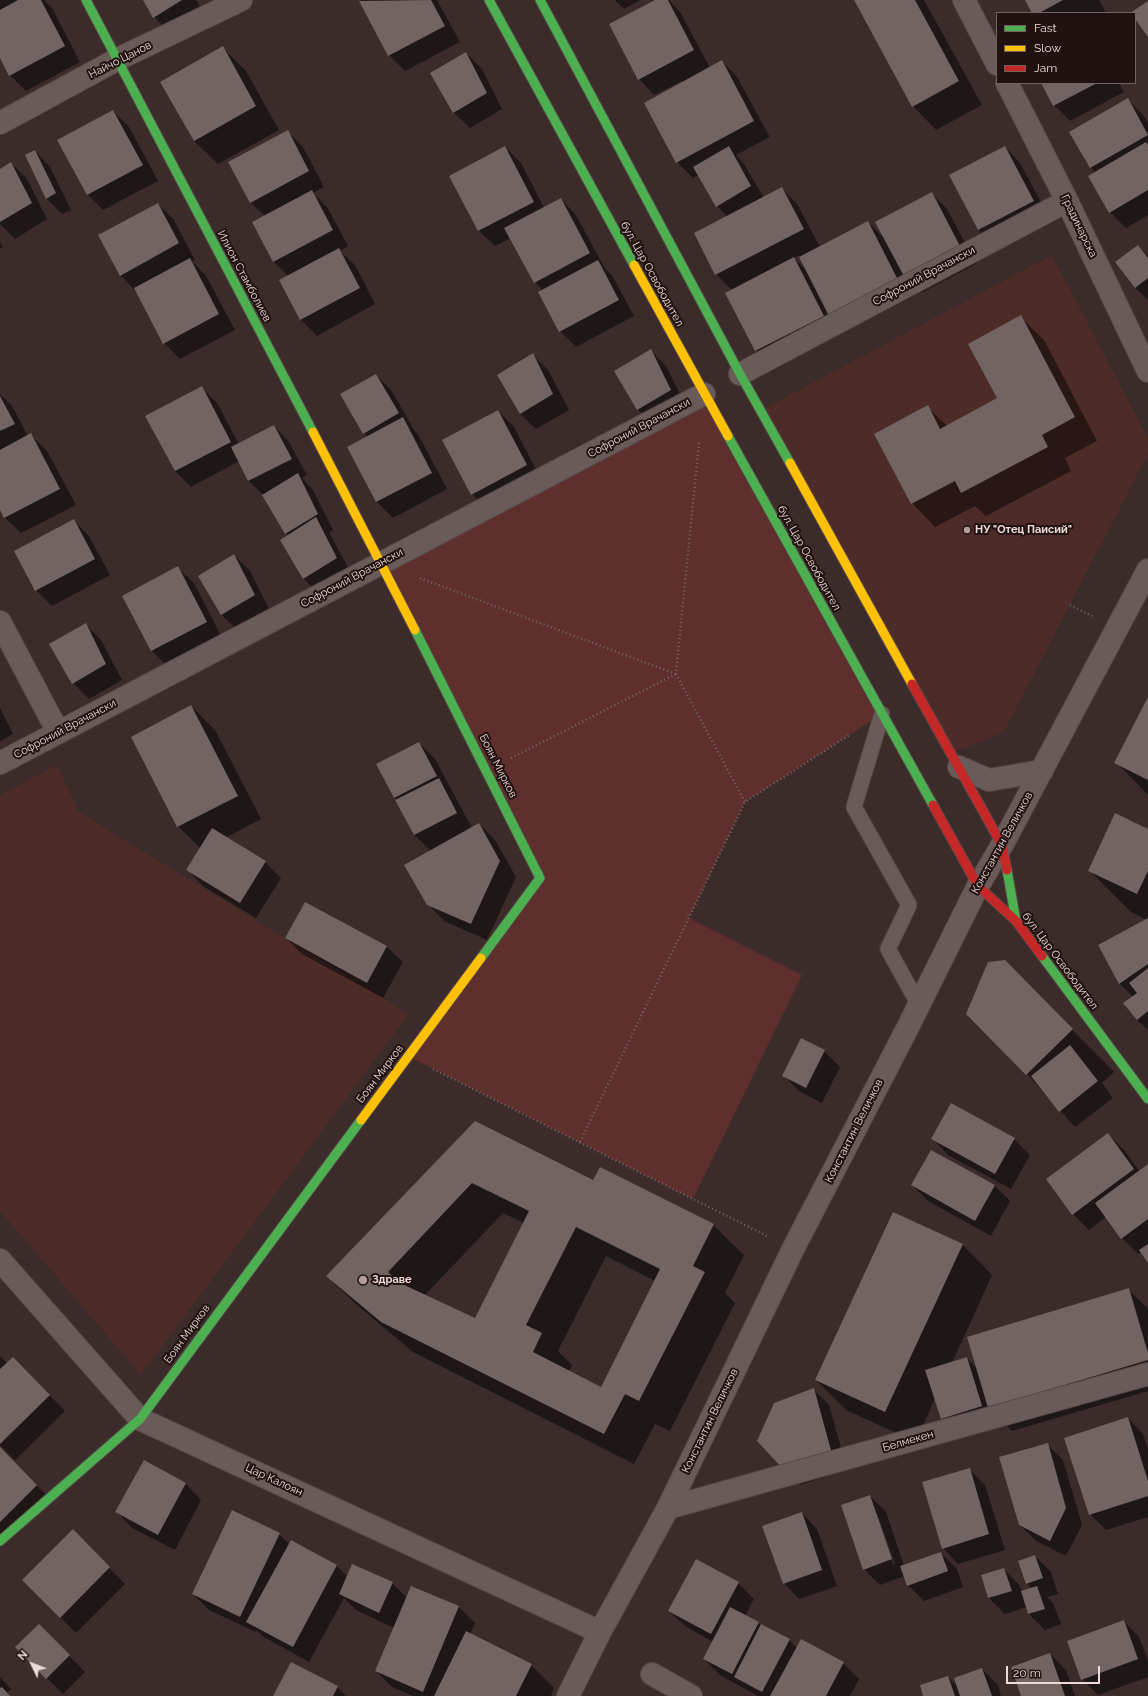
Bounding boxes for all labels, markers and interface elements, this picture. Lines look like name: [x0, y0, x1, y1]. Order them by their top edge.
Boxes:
legend: [996, 12, 1136, 84]
text: Fast: [1034, 21, 1057, 35]
street label: Найчо Цанов: [86, 39, 154, 81]
text: Slow: [1034, 41, 1061, 55]
text: Jam: [1034, 61, 1057, 75]
street label: Градинарска: [1058, 192, 1100, 260]
street label: бул. Цар Освободител: [618, 219, 686, 329]
street label: Илион Стамболиев: [214, 228, 274, 324]
street label: Софроний Врачански: [871, 243, 977, 309]
street label: Софроний Врачански: [586, 395, 692, 461]
street label: бул. Цар Освободител: [775, 503, 843, 613]
place label: НУ "Отец Паисий": [975, 523, 1072, 537]
marker: НУ "Отец Паисий": [962, 525, 972, 535]
street label: Софроний Врачански: [299, 545, 405, 611]
street label: Софроний Врачански: [12, 696, 118, 762]
street label: Боян Мирков: [476, 732, 520, 800]
street label: Константин Величков: [969, 790, 1035, 896]
street label: бул. Цар Освободител: [1019, 910, 1101, 1012]
street label: Боян Мирков: [354, 1042, 406, 1106]
street label: Константин Величков: [822, 1077, 886, 1185]
place label: Здраве: [372, 1273, 412, 1287]
marker: Здраве: [357, 1274, 369, 1286]
street label: Боян Мирков: [161, 1302, 213, 1366]
street label: Константин Величков: [679, 1367, 741, 1475]
street label: Белмекен: [881, 1427, 935, 1455]
street label: Цар Калоян: [243, 1461, 305, 1499]
north arrow: [12, 1644, 52, 1684]
text: N: [15, 1648, 30, 1663]
scale bar: [1008, 1658, 1102, 1684]
text: 20 m: [1013, 1666, 1041, 1680]

